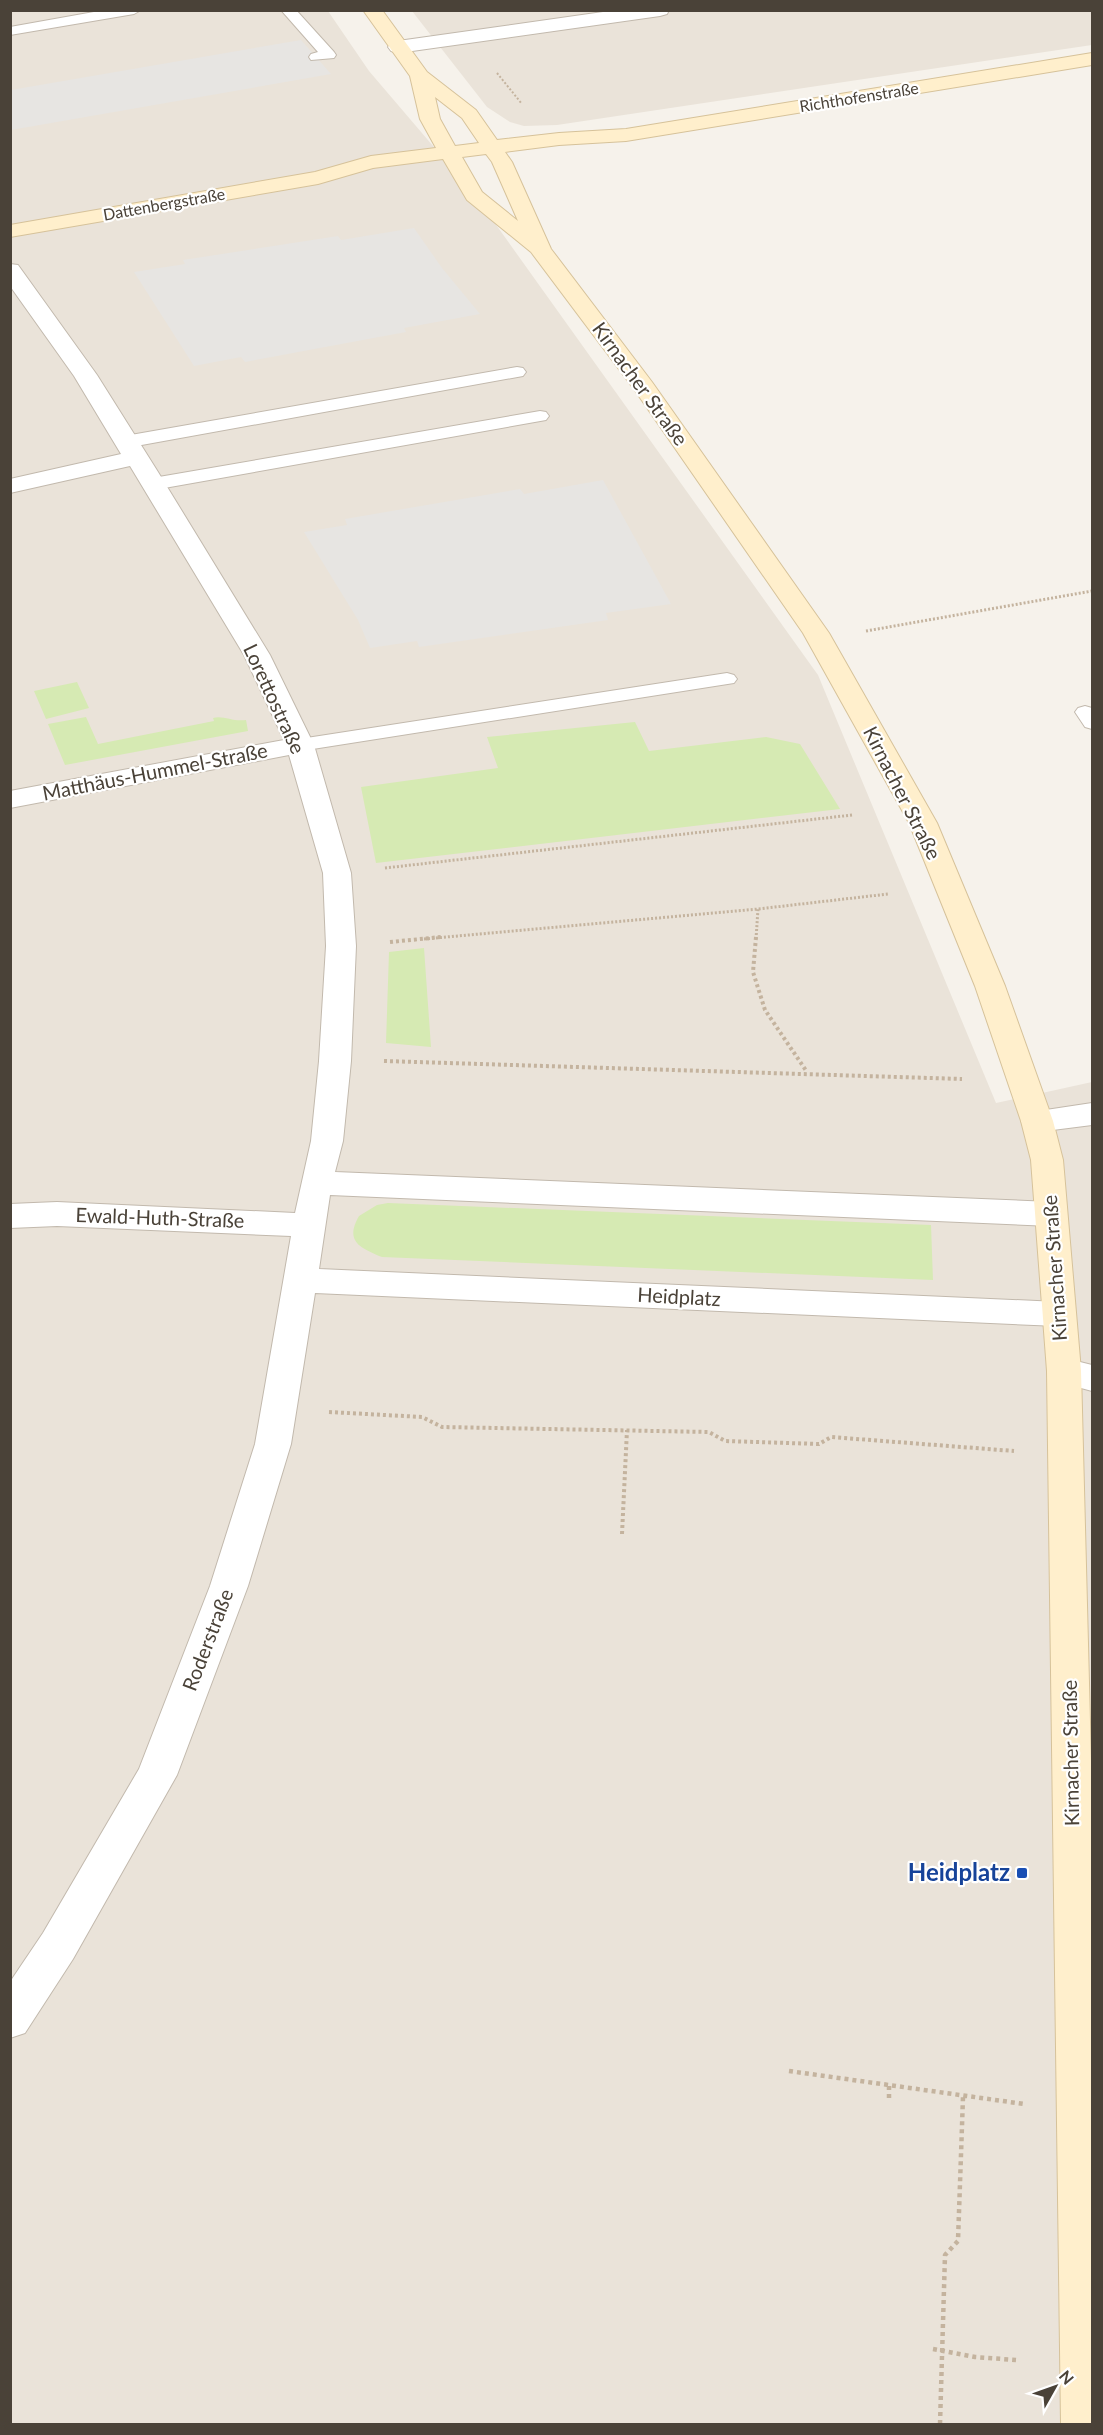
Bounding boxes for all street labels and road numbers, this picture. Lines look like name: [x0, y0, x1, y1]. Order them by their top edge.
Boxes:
street label: Richthofenstraße: [798, 78, 920, 115]
street label: Dattenbergstraße: [101, 183, 226, 224]
street label: Kirnacher Straße: [588, 317, 694, 450]
street label: Lorettostraße: [239, 640, 311, 757]
street label: Kirnacher Straße: [859, 722, 947, 863]
street label: Matthäus-Hummel-Straße: [40, 737, 269, 805]
street label: Kirnacher Straße: [1037, 1194, 1071, 1342]
street label: Ewald-Huth-Straße: [75, 1202, 245, 1232]
street label: Heidplatz: [637, 1282, 721, 1310]
street label: Roderstraße: [177, 1585, 237, 1694]
street label: Kirnacher Straße: [1057, 1680, 1083, 1826]

